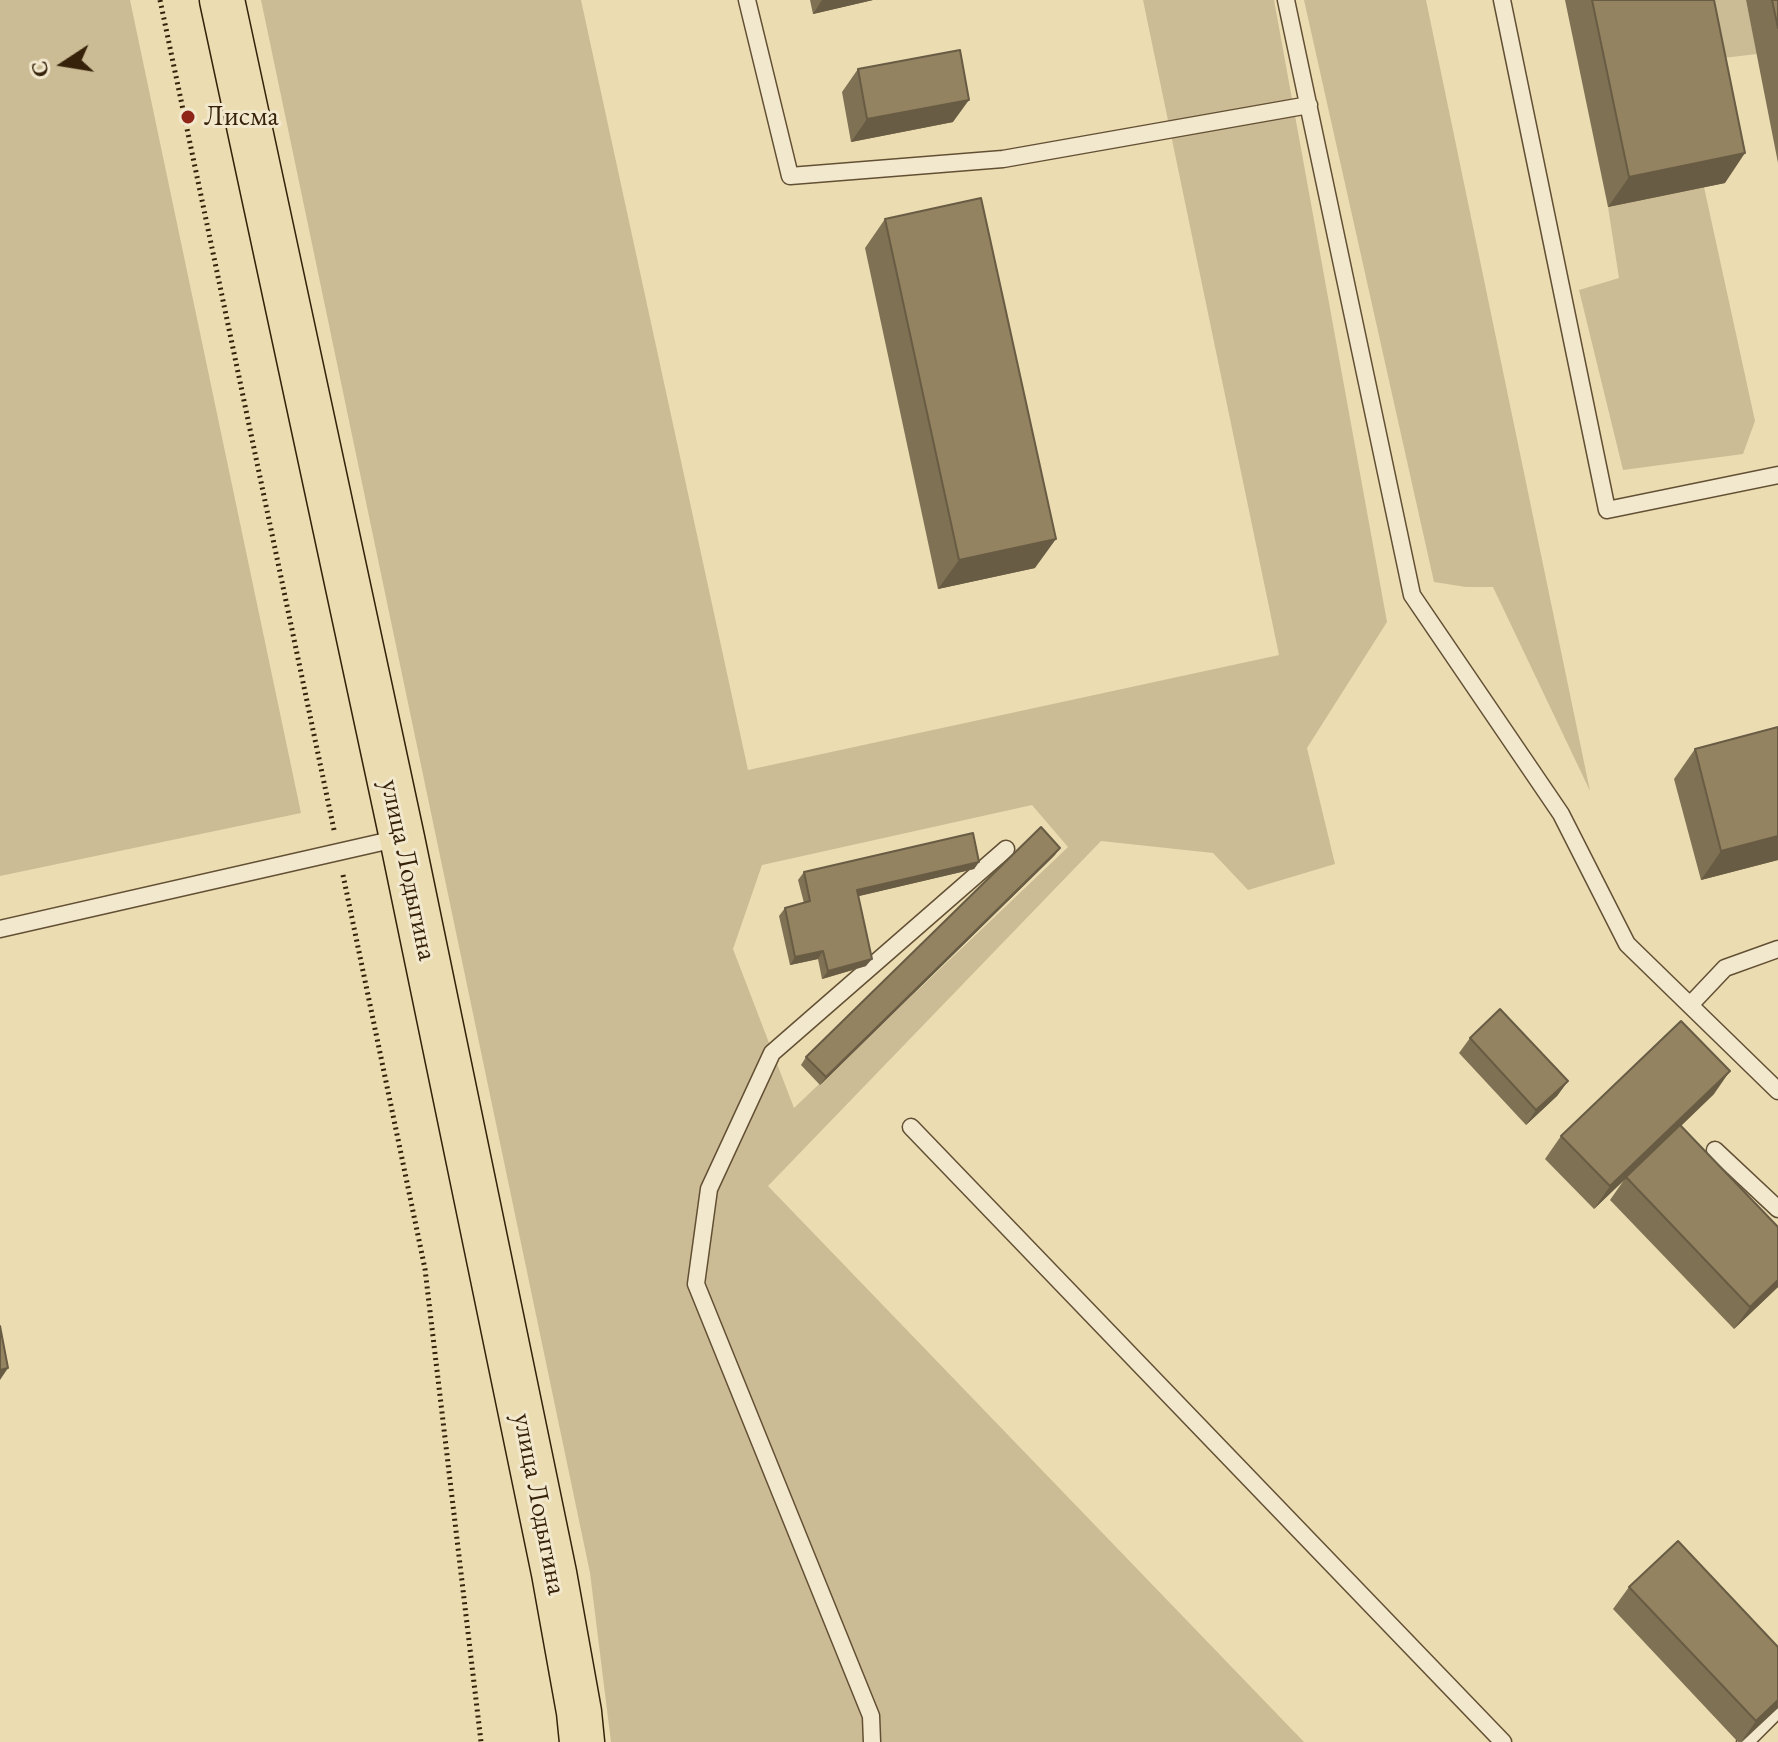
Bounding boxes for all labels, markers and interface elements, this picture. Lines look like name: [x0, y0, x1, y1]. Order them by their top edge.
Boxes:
north arrow: [24, 24, 104, 104]
text: С: [24, 58, 56, 80]
place label: Лисма: [204, 100, 279, 134]
marker: Лисма: [179, 108, 197, 126]
street label: улица Лодыгина: [372, 776, 444, 964]
street label: улица Лодыгина: [505, 1410, 573, 1598]

